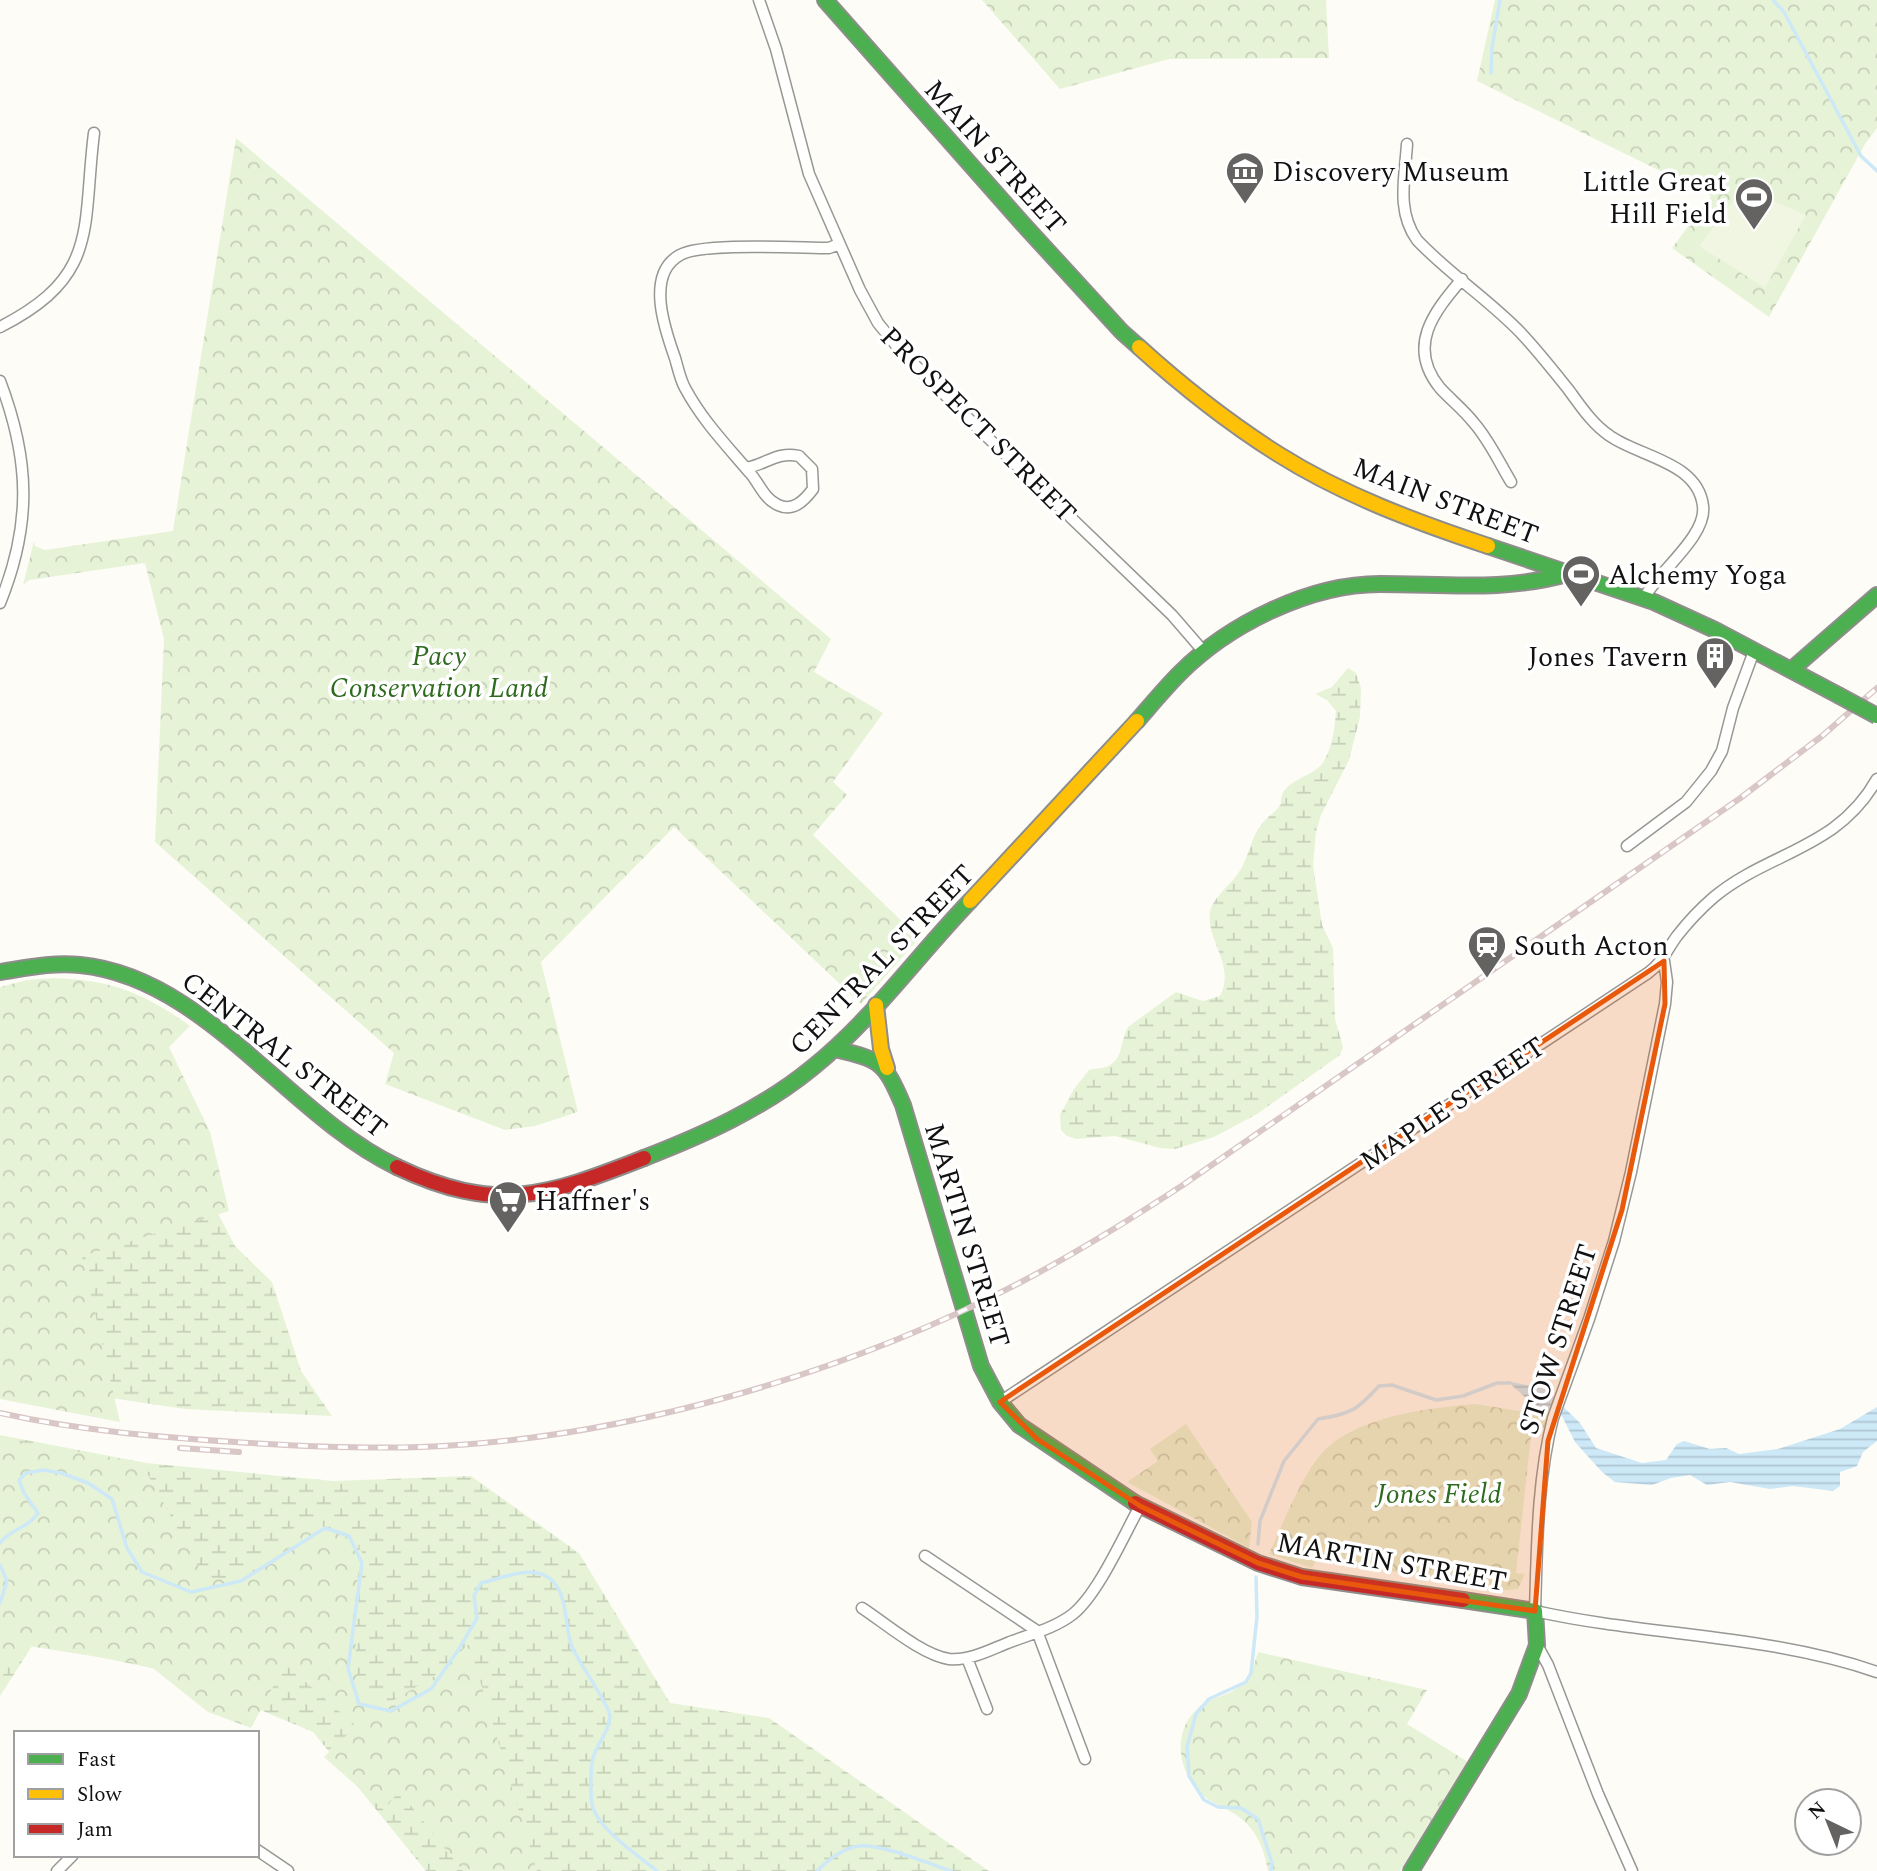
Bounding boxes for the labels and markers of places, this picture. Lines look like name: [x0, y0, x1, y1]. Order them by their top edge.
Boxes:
museum icon: Discovery Museum: [1224, 150, 1266, 205]
place label: Discovery Museum: [1272, 151, 1510, 194]
place label: Little Great Hill Field: [1582, 161, 1727, 236]
sports icon: Little Great Hill Field: [1733, 176, 1775, 231]
sports icon: Alchemy Yoga: [1560, 553, 1602, 608]
place label: Alchemy Yoga: [1608, 554, 1787, 597]
building icon: Jones Tavern: [1694, 635, 1736, 690]
place label: Jones Tavern: [1528, 636, 1688, 679]
station icon: South Acton: [1466, 924, 1508, 979]
place label: South Acton: [1514, 925, 1669, 968]
supermarket icon: Haffner's: [487, 1179, 529, 1234]
place label: Haffner's: [535, 1180, 650, 1223]

